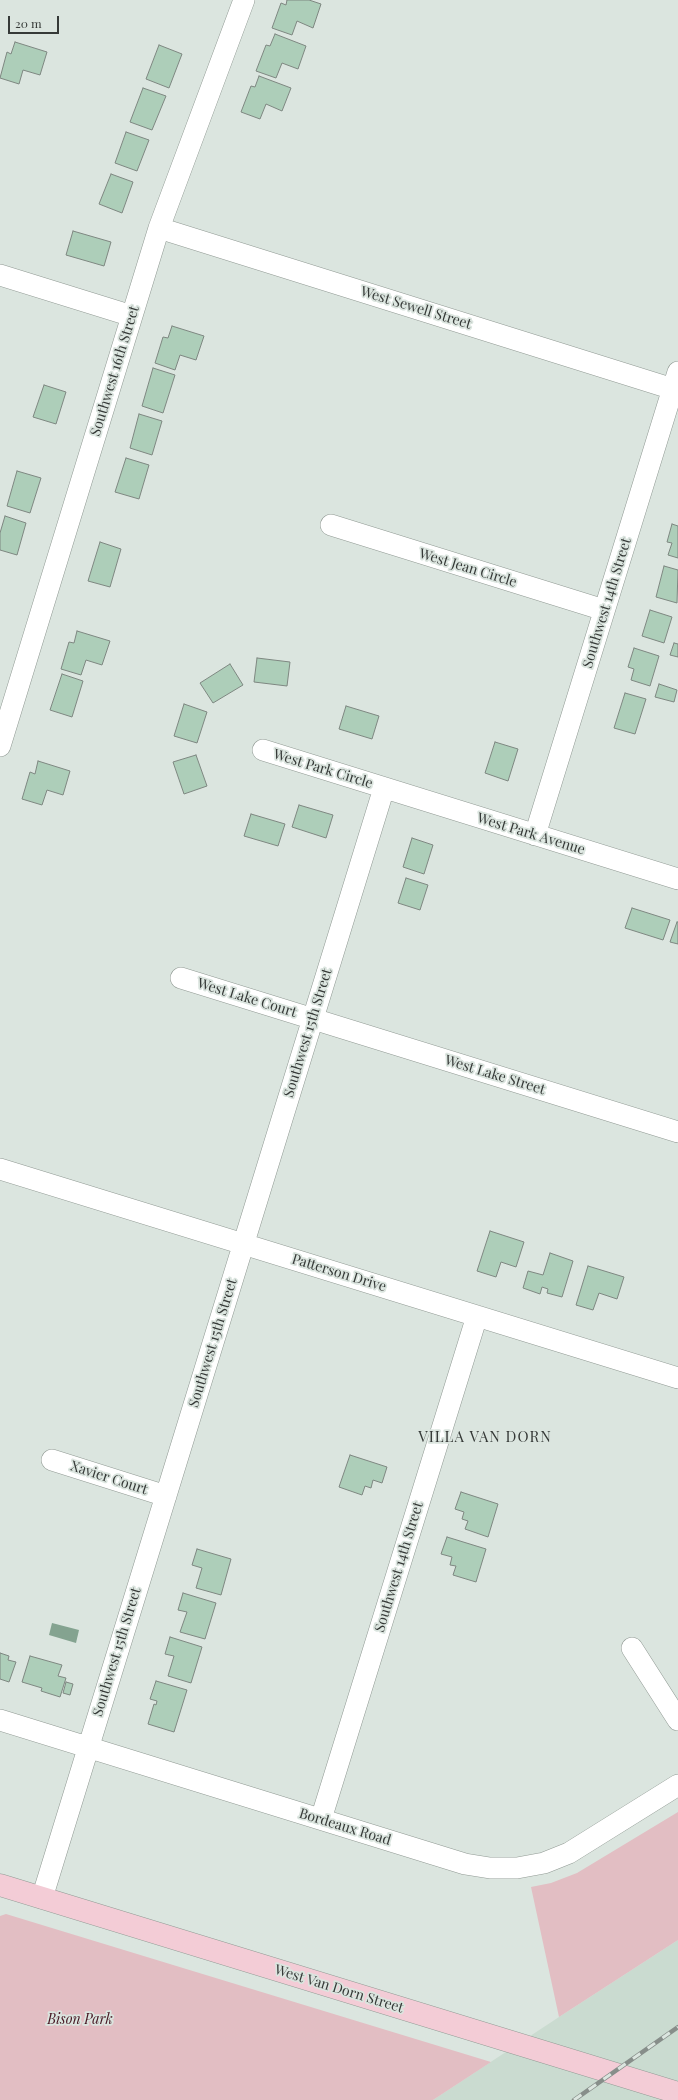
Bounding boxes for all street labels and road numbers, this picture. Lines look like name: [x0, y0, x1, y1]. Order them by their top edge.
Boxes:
street label: West Sewell Street: [359, 283, 473, 333]
street label: Southwest 16th Street: [87, 304, 143, 438]
street label: Southwest 14th Street: [579, 536, 635, 670]
street label: West Jean Circle: [417, 545, 519, 591]
street label: West Park Circle: [271, 746, 375, 792]
street label: West Park Avenue: [475, 810, 587, 858]
street label: Southwest 15th Street: [280, 966, 336, 1100]
street label: West Lake Court: [195, 975, 299, 1021]
street label: West Lake Street: [443, 1052, 547, 1098]
street label: Patterson Drive: [290, 1251, 388, 1295]
street label: Southwest 15th Street: [185, 1276, 241, 1410]
street label: Xavier Court: [68, 1458, 150, 1498]
street label: Southwest 14th Street: [371, 1500, 427, 1634]
street label: Southwest 15th Street: [89, 1585, 145, 1719]
street label: Bordeaux Road: [297, 1805, 393, 1849]
street label: West Van Dorn Street: [273, 1961, 405, 2017]

